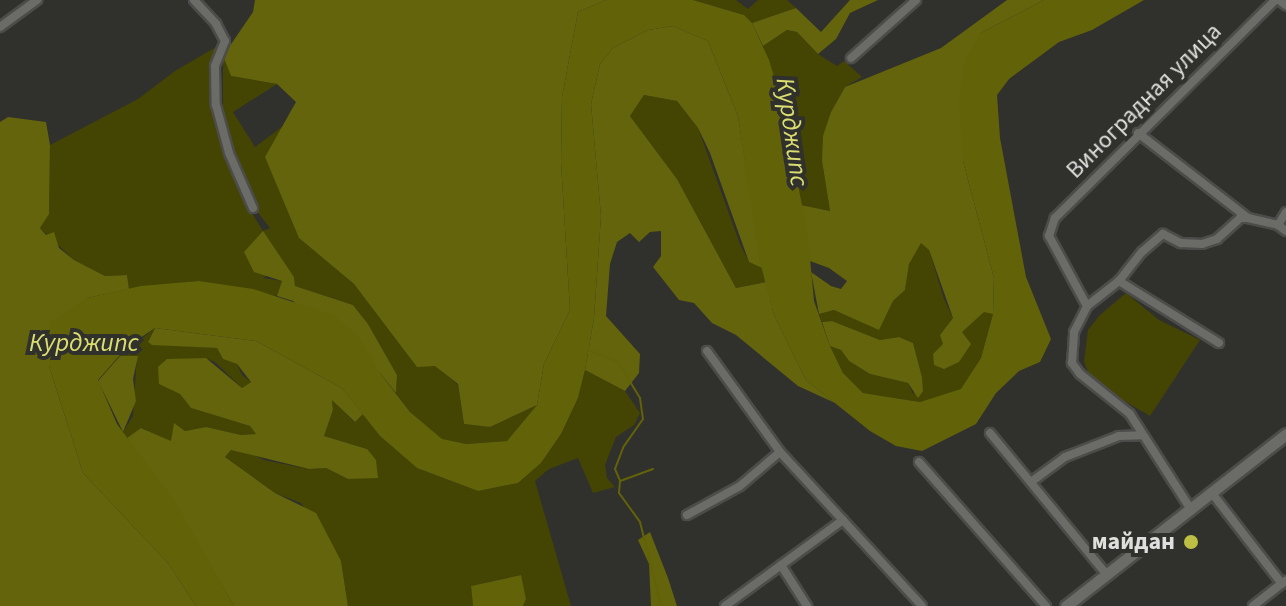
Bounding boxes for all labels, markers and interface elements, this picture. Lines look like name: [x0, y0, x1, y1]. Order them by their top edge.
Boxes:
street label: Виноградная улица: [1060, 17, 1228, 185]
water label: Курджипс: [769, 75, 815, 189]
water label: Курджипс: [29, 327, 139, 359]
place label: майдан: [1092, 528, 1175, 556]
marker: майдан: [1182, 533, 1200, 551]

